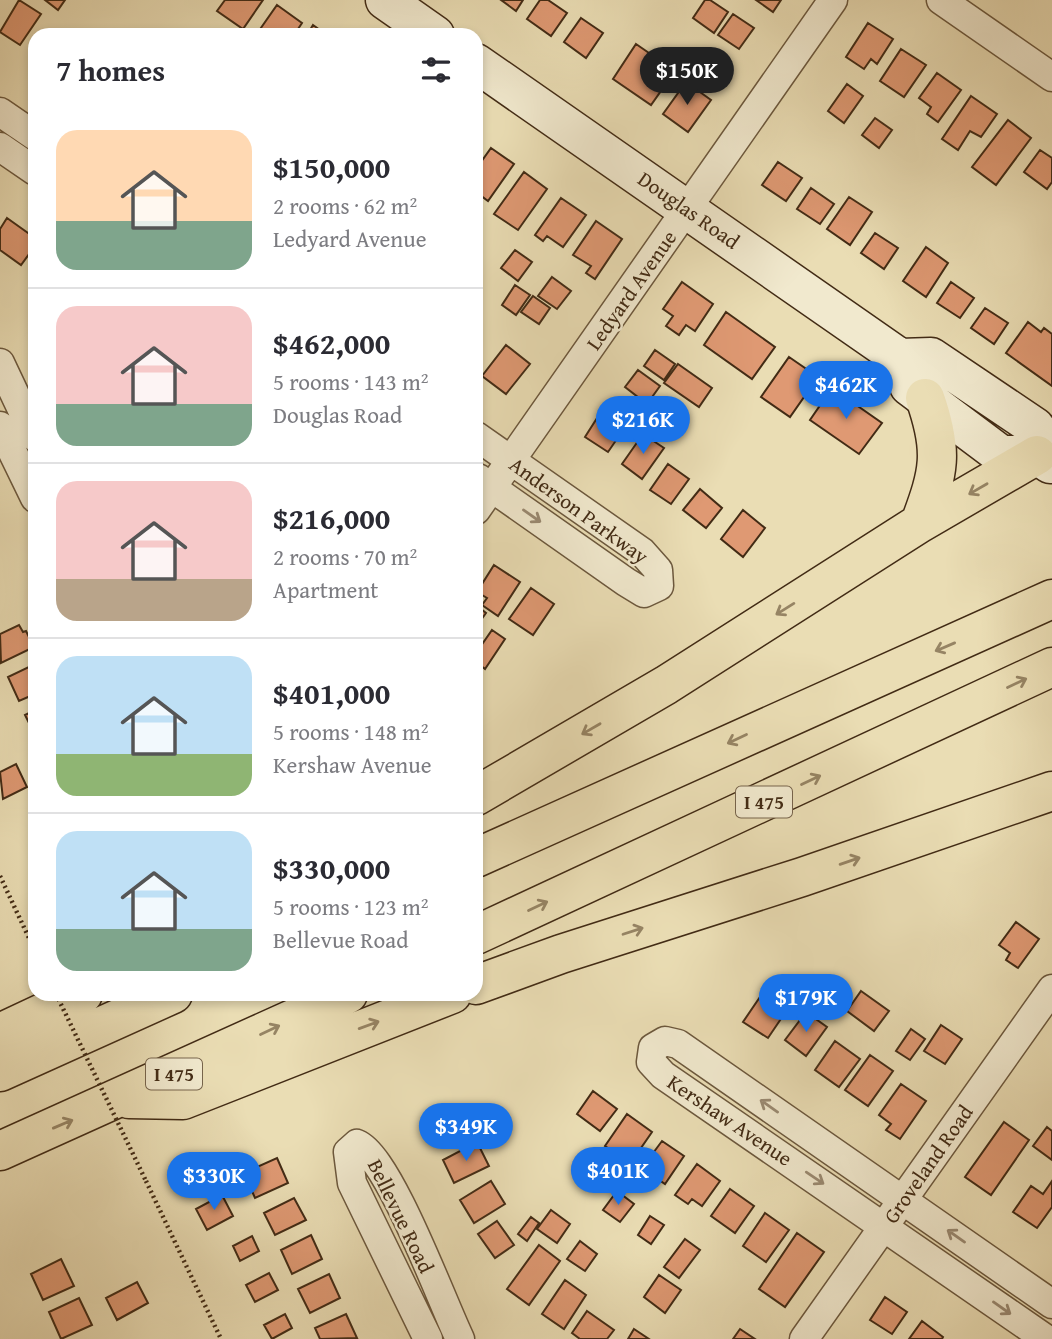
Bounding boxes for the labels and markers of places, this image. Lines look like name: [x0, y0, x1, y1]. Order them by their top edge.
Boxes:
pin: $150K: [638, 48, 736, 107]
pin: $462K: [797, 362, 895, 421]
pin: $216K: [594, 396, 692, 456]
pin: $179K: [757, 974, 855, 1034]
pin: $349K: [417, 1104, 515, 1163]
pin: $401K: [569, 1148, 667, 1207]
pin: $330K: [165, 1152, 263, 1212]

